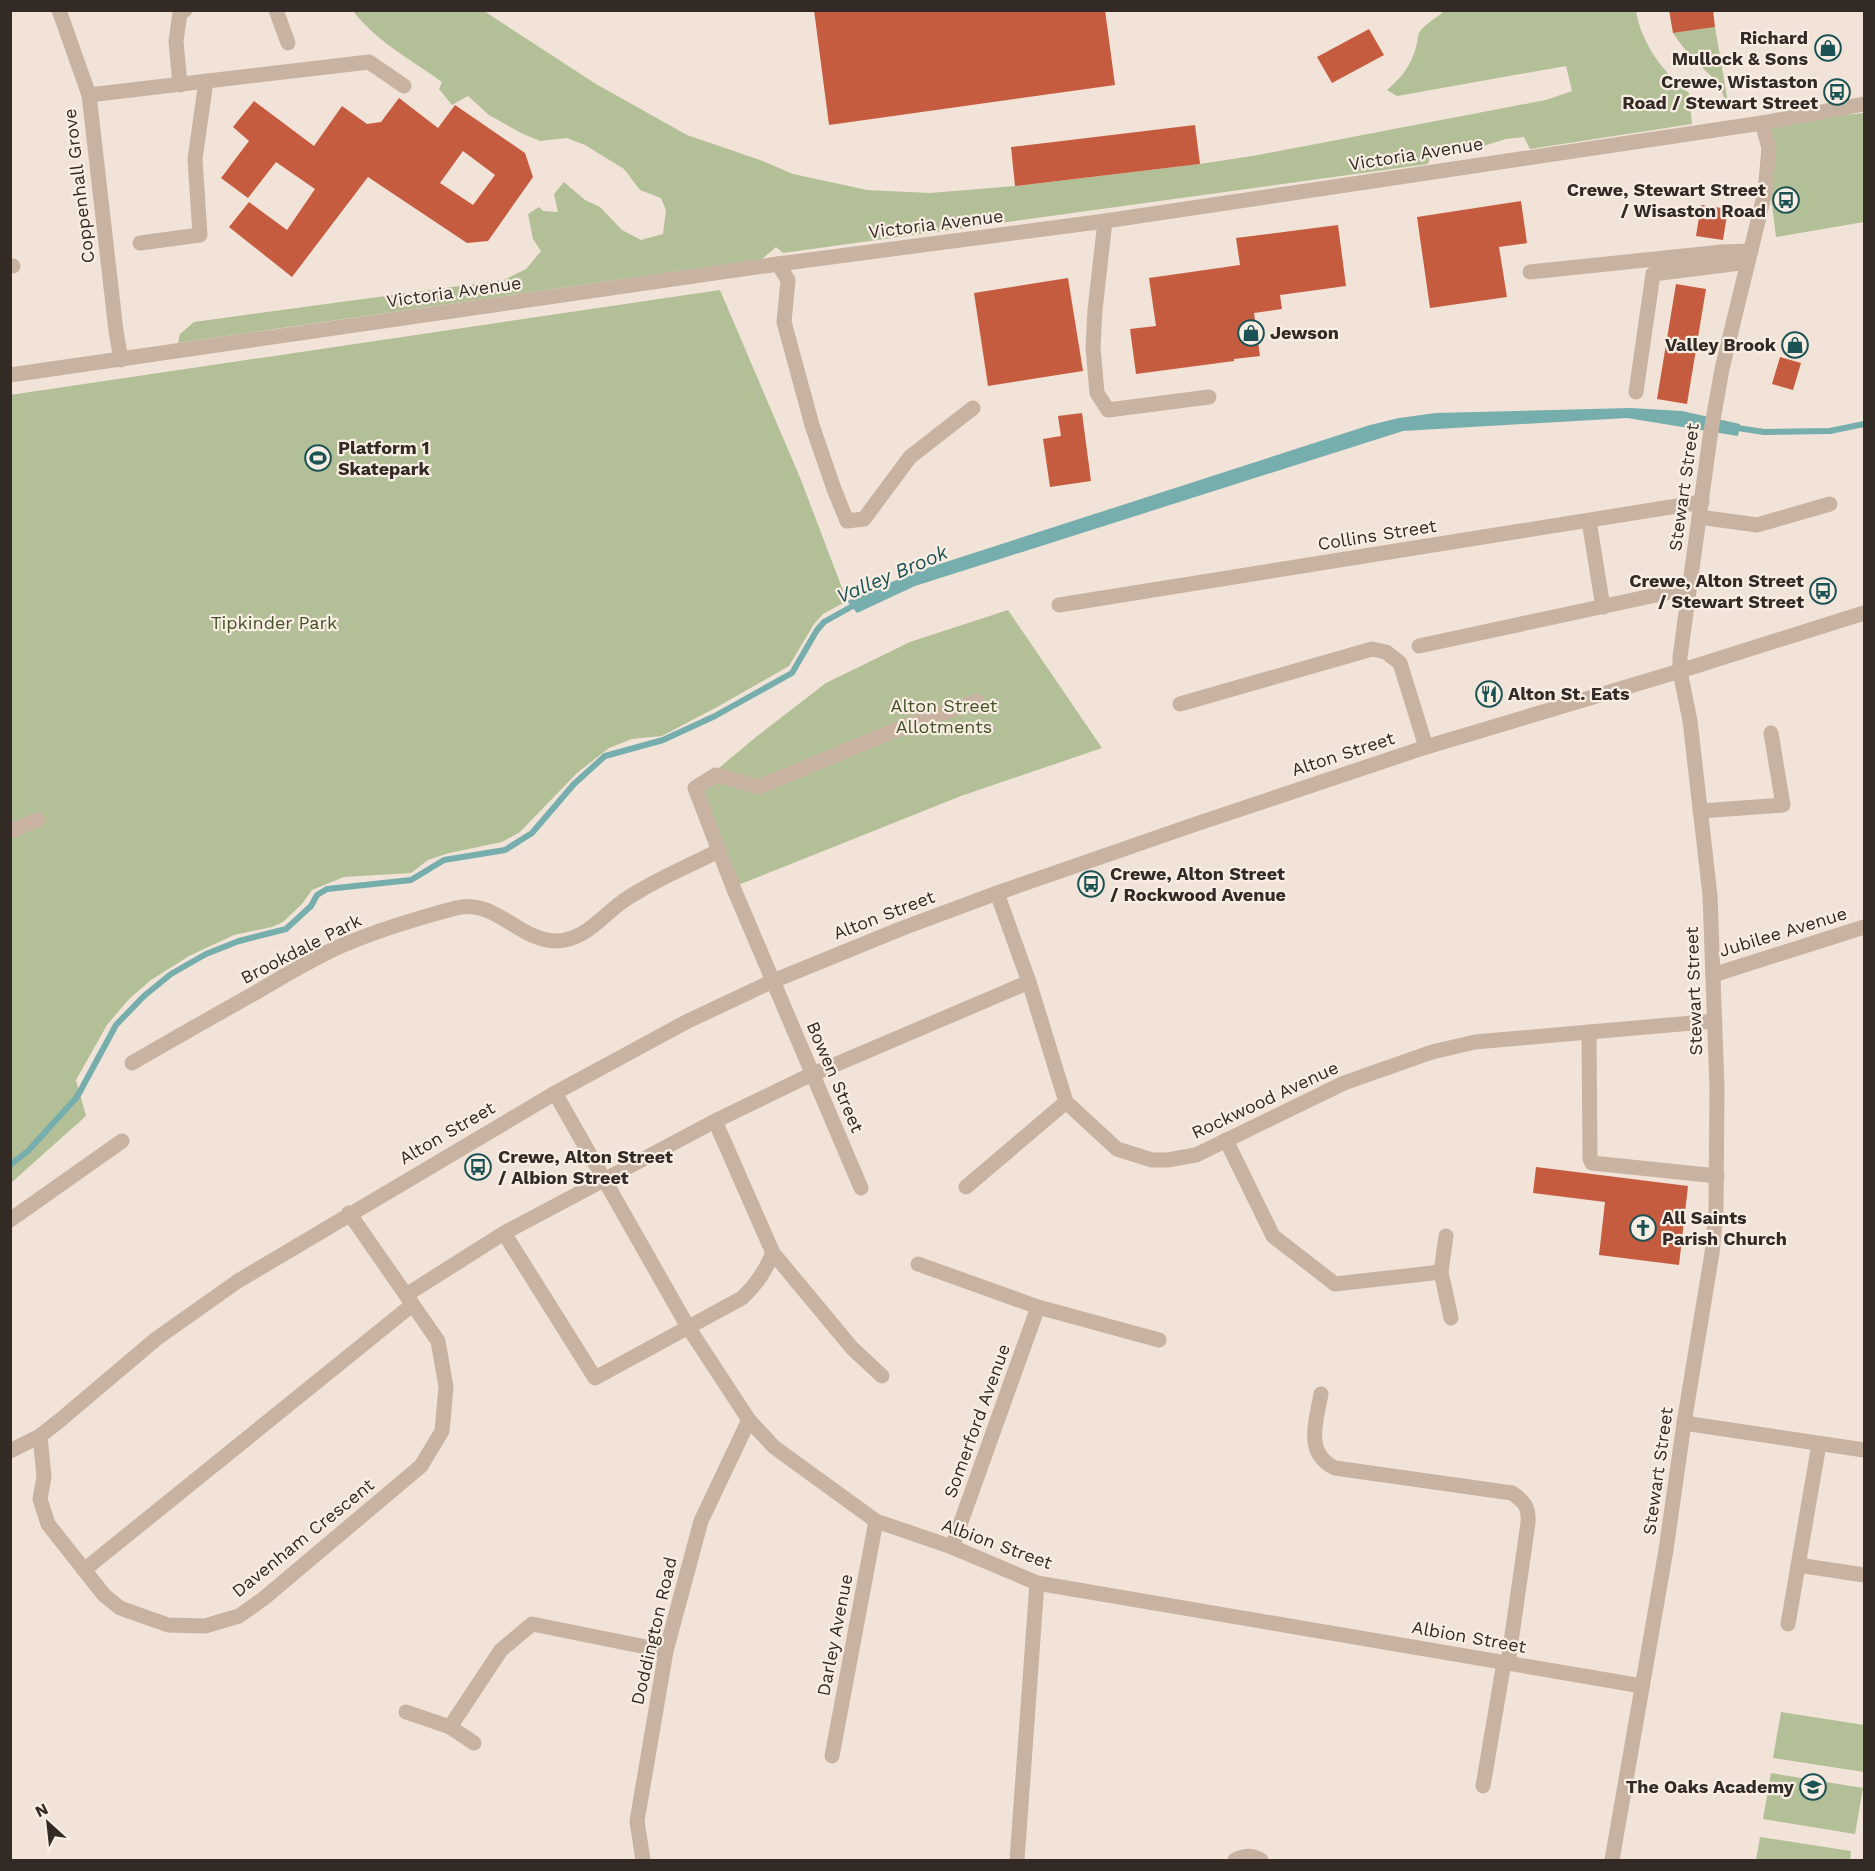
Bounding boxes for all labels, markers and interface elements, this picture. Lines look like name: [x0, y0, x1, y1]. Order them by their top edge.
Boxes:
place label: Richard Mullock & Sons: [1672, 27, 1808, 69]
shop icon: Richard Mullock & Sons: [1813, 33, 1843, 63]
place label: Crewe, Wistaston Road / Stewart Street: [1622, 71, 1818, 113]
bus stop icon: Crewe, Wistaston Road / Stewart Street: [1822, 77, 1852, 107]
street label: Coppenhall Grove: [59, 107, 98, 265]
street label: Victoria Avenue: [1347, 133, 1485, 175]
place label: Crewe, Stewart Street / Wisaston Road: [1567, 179, 1766, 221]
bus stop icon: Crewe, Stewart Street / Wisaston Road: [1771, 185, 1801, 215]
street label: Victoria Avenue: [867, 205, 1005, 242]
street label: Victoria Avenue: [385, 272, 523, 311]
shop icon: Jewson: [1236, 318, 1266, 348]
place label: Jewson: [1270, 322, 1339, 343]
shop icon: Valley Brook: [1780, 330, 1810, 360]
place label: Valley Brook: [1665, 334, 1777, 355]
street label: Stewart Street: [1664, 421, 1703, 552]
place label: Platform 1 Skatepark: [338, 437, 430, 479]
sports icon: Platform 1 Skatepark: [303, 443, 333, 473]
street label: Collins Street: [1316, 515, 1438, 554]
water label: Valley Brook: [833, 539, 952, 608]
place label: Crewe, Alton Street / Stewart Street: [1629, 570, 1804, 612]
bus stop icon: Crewe, Alton Street / Stewart Street: [1808, 576, 1838, 606]
park label: Tipkinder Park: [211, 612, 337, 633]
restaurant icon: Alton St. Eats: [1474, 679, 1504, 709]
place label: Alton St. Eats: [1508, 683, 1630, 704]
park label: Alton Street Allotments: [891, 695, 998, 737]
street label: Alton Street: [1289, 727, 1397, 780]
place label: Crewe, Alton Street / Rockwood Avenue: [1110, 863, 1286, 905]
bus stop icon: Crewe, Alton Street / Rockwood Avenue: [1076, 869, 1106, 899]
street label: Alton Street: [830, 885, 938, 943]
street label: Jubilee Avenue: [1716, 902, 1849, 961]
street label: Brookdale Park: [237, 909, 365, 988]
street label: Stewart Street: [1681, 926, 1706, 1056]
street label: Bowen Street: [803, 1018, 869, 1136]
street label: Rockwood Avenue: [1188, 1056, 1341, 1143]
street label: Alton Street: [395, 1097, 499, 1168]
place label: Crewe, Alton Street / Albion Street: [498, 1146, 673, 1188]
bus stop icon: Crewe, Alton Street / Albion Street: [463, 1152, 493, 1182]
place label: All Saints Parish Church: [1662, 1207, 1787, 1249]
church icon: All Saints Parish Church: [1628, 1213, 1658, 1243]
street label: Somerford Avenue: [939, 1341, 1014, 1501]
street label: Stewart Street: [1638, 1405, 1677, 1536]
street label: Davenham Crescent: [227, 1474, 378, 1601]
street label: Albion Street: [939, 1514, 1056, 1573]
street label: Doddington Road: [626, 1555, 681, 1707]
street label: Darley Avenue: [812, 1572, 857, 1698]
street label: Albion Street: [1410, 1616, 1528, 1657]
school or university icon: The Oaks Academy: [1798, 1772, 1828, 1802]
place label: The Oaks Academy: [1626, 1776, 1795, 1797]
north arrow: [18, 1793, 78, 1853]
text: N: [32, 1799, 51, 1821]

